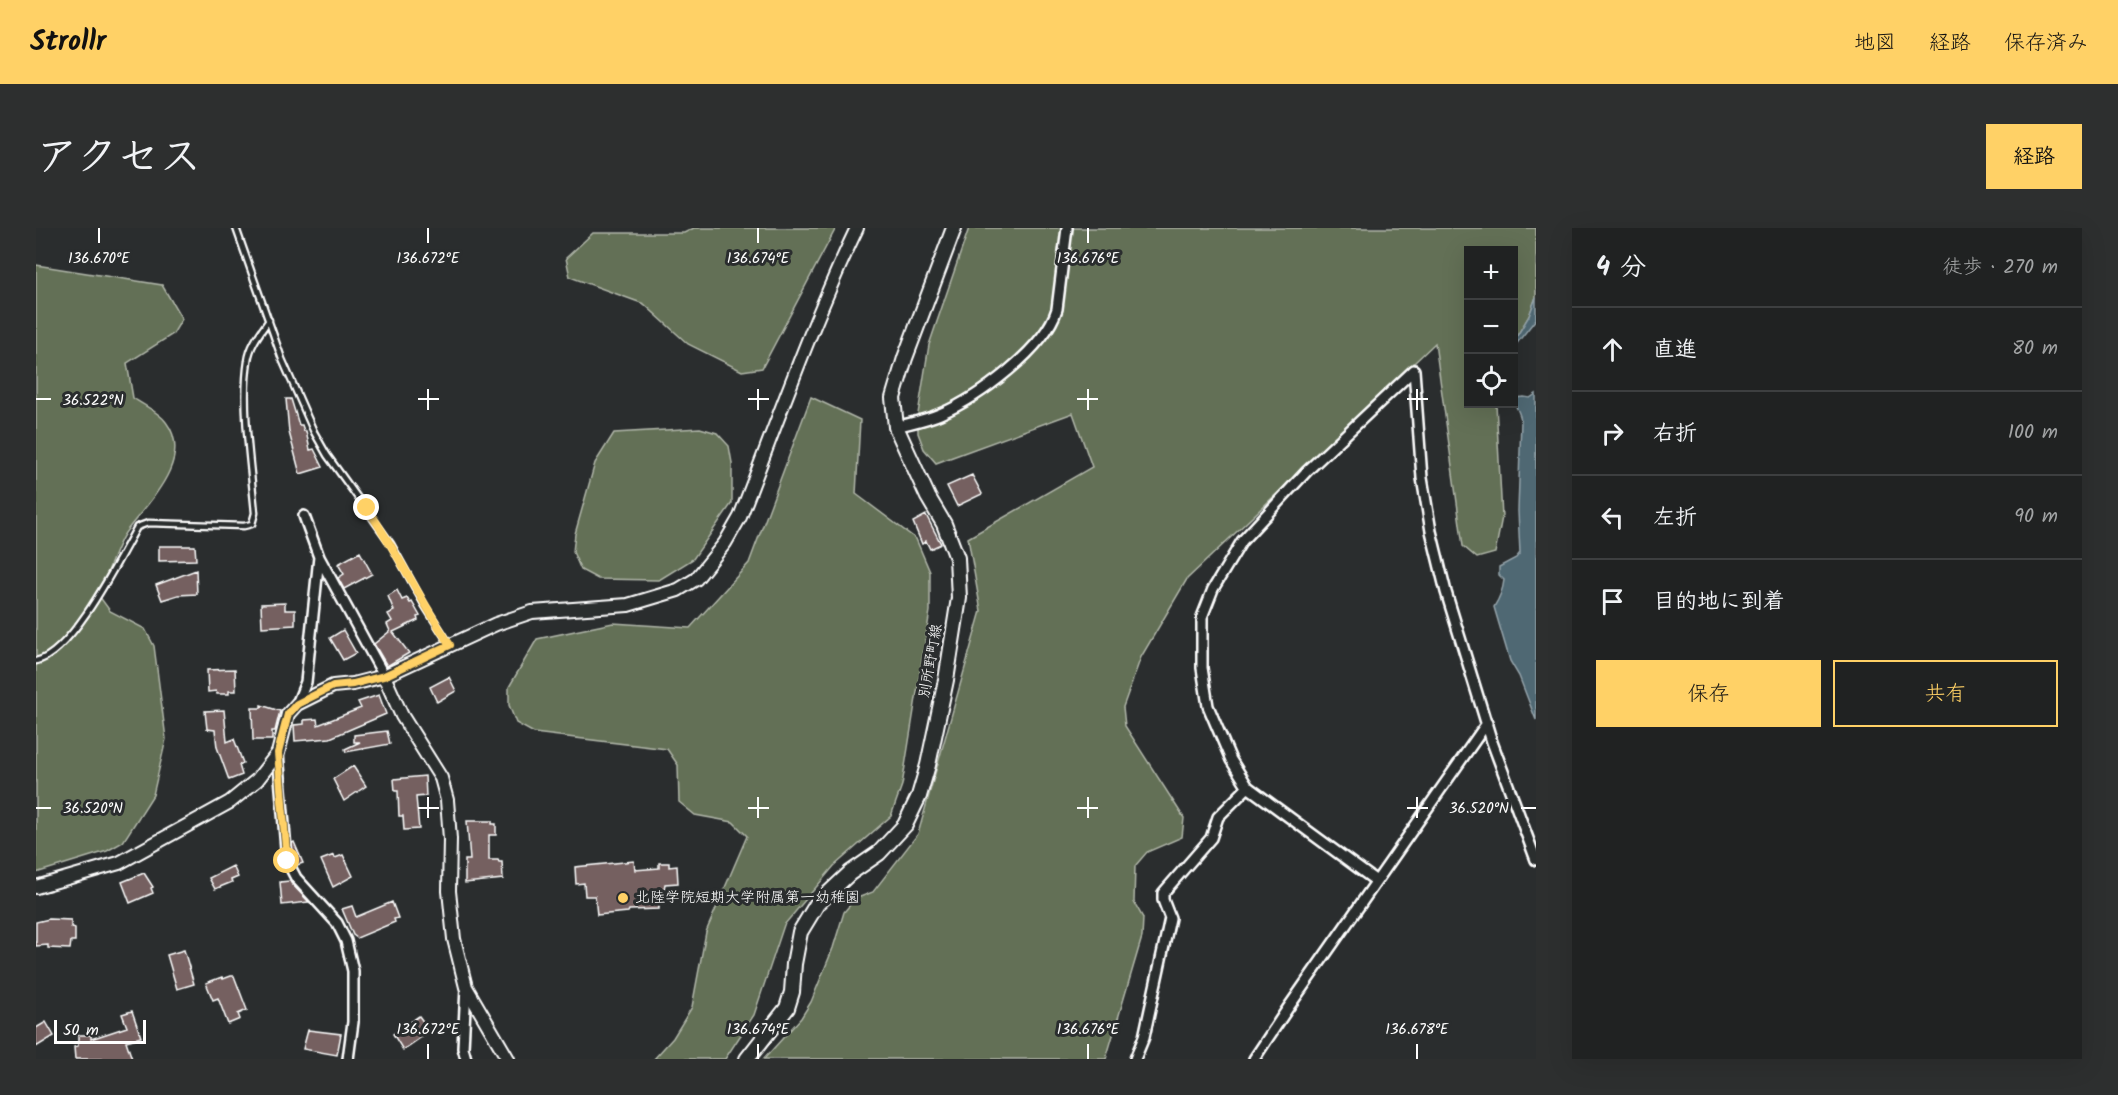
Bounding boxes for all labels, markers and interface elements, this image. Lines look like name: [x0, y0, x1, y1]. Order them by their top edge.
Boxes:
text: Strollr: [30, 20, 106, 65]
text: 地図: [1854, 27, 1896, 60]
text: 経路: [1929, 27, 1971, 60]
text: 保存済み: [2004, 27, 2088, 60]
button: 経路: [1986, 124, 2082, 189]
text: アクセス: [36, 125, 201, 192]
map controls: [1464, 246, 1518, 408]
button: +: [1464, 246, 1518, 300]
text: 136.670°E: [68, 247, 131, 271]
text: 136.672°E: [396, 247, 461, 271]
text: 136.674°E: [727, 247, 790, 271]
text: 136.676°E: [1057, 247, 1121, 271]
text: 4 分: [1596, 247, 1646, 289]
text: 徒歩 · 270 m: [1942, 252, 2058, 284]
button: −: [1464, 300, 1518, 354]
icon: ahead: [1596, 333, 1629, 366]
text: 直進: [1653, 333, 1697, 368]
text: 80 m: [2012, 333, 2058, 365]
button: locate: [1464, 354, 1518, 408]
text: 36.522°N: [62, 389, 124, 413]
icon: right: [1596, 417, 1629, 450]
text: 右折: [1653, 417, 1697, 452]
text: 100 m: [2008, 417, 2058, 449]
route end: [353, 494, 379, 520]
icon: left: [1596, 501, 1629, 534]
text: 左折: [1653, 501, 1697, 536]
text: 90 m: [2014, 501, 2058, 533]
icon: arrive: [1596, 585, 1629, 618]
text: 目的地に到着: [1653, 585, 1785, 620]
street label: 別所野町線: [913, 622, 949, 700]
button: 保存: [1596, 660, 1821, 727]
button: 共有: [1833, 660, 2058, 727]
text: 36.520°N: [63, 797, 123, 821]
text: 36.520°N: [1449, 797, 1509, 821]
route start: [273, 847, 299, 873]
place label: 北陸学院短期大学附属第一幼稚園: [635, 886, 860, 910]
marker: 北陸学院短期大学附属第一幼稚園: [616, 891, 630, 905]
scale bar: [54, 1017, 146, 1044]
text: 50 m: [63, 1018, 99, 1043]
text: 136.672°E: [396, 1018, 461, 1042]
text: 136.674°E: [727, 1018, 790, 1042]
text: 136.676°E: [1057, 1018, 1121, 1042]
text: 136.678°E: [1385, 1018, 1450, 1042]

